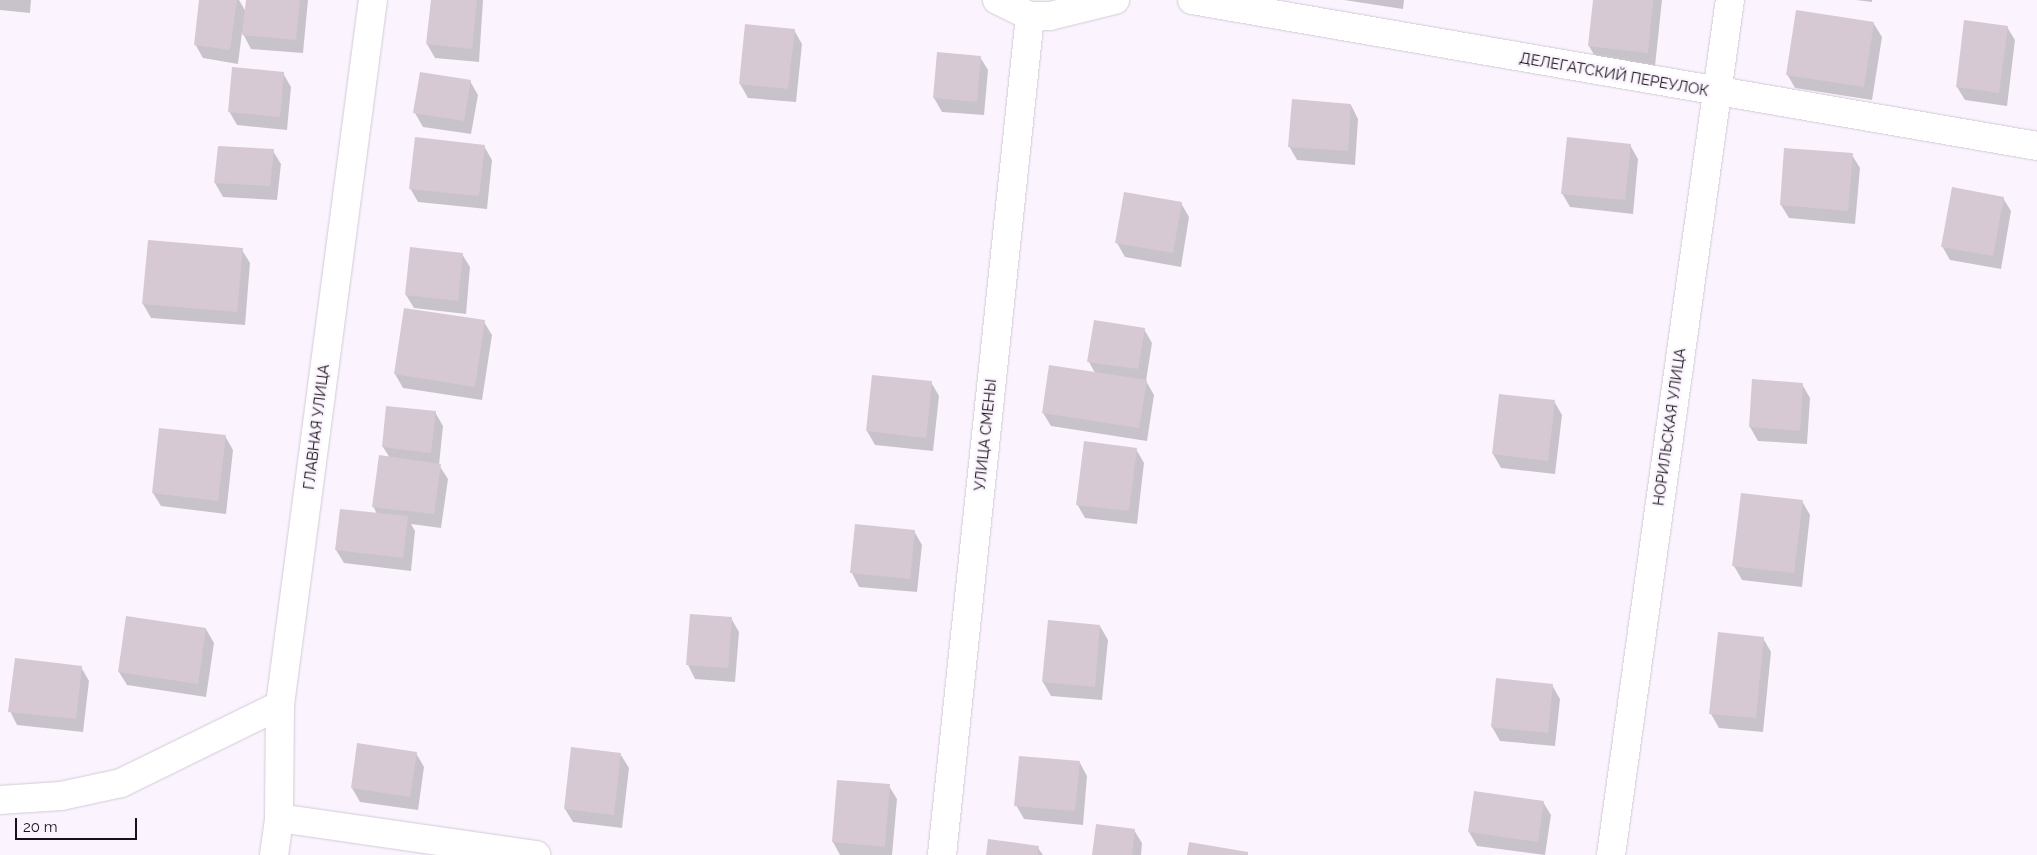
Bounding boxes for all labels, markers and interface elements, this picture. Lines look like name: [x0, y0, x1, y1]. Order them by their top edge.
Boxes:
street label: ДЕЛЕГАТСКИЙ ПЕРЕУЛОК: [1518, 49, 1710, 101]
street label: НОРИЛЬСКАЯ УЛИЦА: [1650, 347, 1690, 507]
street label: ГЛАВНАЯ УЛИЦА: [300, 363, 334, 491]
street label: УЛИЦА СМЕНЫ: [971, 378, 1001, 492]
scale bar: [18, 808, 140, 840]
text: 20 m: [23, 818, 58, 836]

